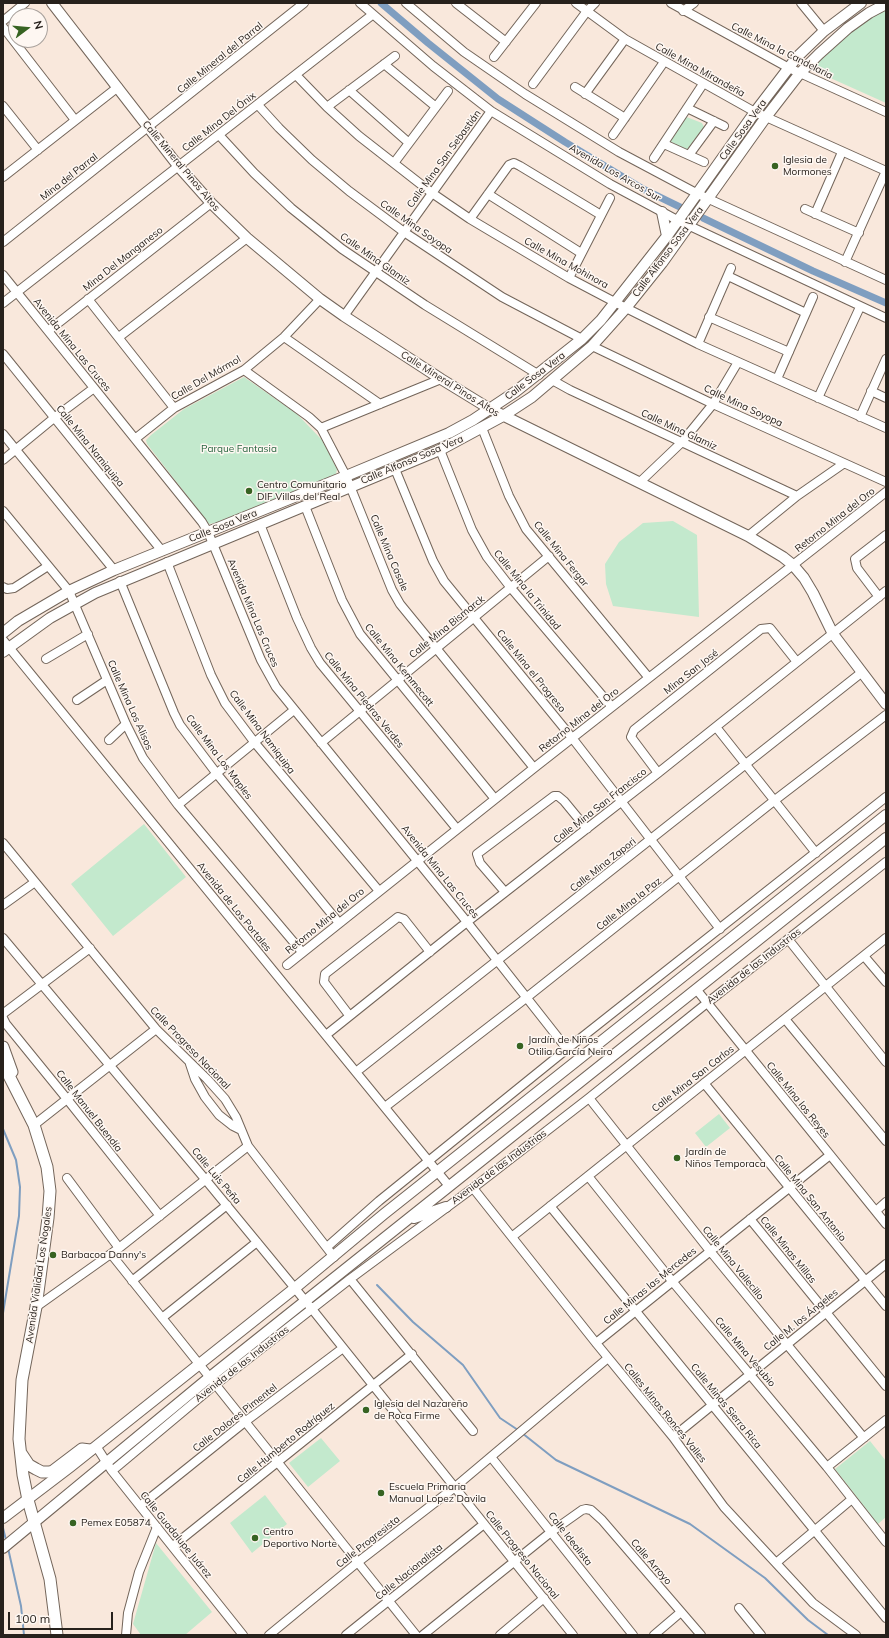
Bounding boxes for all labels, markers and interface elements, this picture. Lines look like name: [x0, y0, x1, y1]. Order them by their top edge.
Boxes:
north arrow: [8, 8, 48, 48]
text: N: [31, 19, 46, 31]
street label: Calle Mineral del Parral: [175, 20, 265, 96]
street label: Calle Mina la Candelaria: [729, 20, 835, 82]
street label: Calle Mina Mirandeña: [653, 40, 747, 100]
street label: Calle Mina Del Ónix: [180, 90, 258, 154]
street label: Calle Sosa Vera: [717, 97, 769, 163]
street label: Calle Mina San Sebastián: [404, 108, 484, 210]
street label: Calle Mineral Pinos Altos: [140, 118, 222, 214]
street label: Avenida Los Arcos Sur: [567, 142, 663, 204]
street label: Mina del Parral: [38, 151, 100, 203]
place label: Iglesia de Mormones: [783, 154, 832, 178]
marker: Iglesia de Mormones: [770, 161, 780, 171]
street label: Calle Mina Soyopa: [377, 197, 455, 257]
street label: Calle Alfonso Sosa Vera: [630, 204, 706, 300]
street label: Mina Del Manganeso: [81, 224, 165, 294]
street label: Calle Mina Glamiz: [338, 230, 412, 288]
street label: Calle Mina Mohinora: [522, 235, 610, 291]
street label: Avenida Mina Las Cruces: [31, 296, 113, 394]
street label: Calle Mineral Pinos Altos: [398, 349, 502, 419]
street label: Calle Sosa Vera: [502, 349, 568, 403]
street label: Calle Del Mármol: [169, 353, 243, 403]
street label: Calle Mina Soyopa: [702, 382, 784, 430]
street label: Calle Mina Namiquipa: [53, 403, 127, 489]
street label: Calle Mina Glamiz: [639, 407, 719, 453]
street label: Calle Alfonso Sosa Vera: [359, 433, 465, 487]
park label: Parque Fantasia: [201, 443, 277, 455]
place label: Centro Comunitario DIF Villas del Real: [257, 479, 346, 502]
street label: Retorno Mina del Oro: [793, 485, 877, 555]
marker: Centro Comunitario DIF Villas del Real: [244, 486, 254, 496]
street label: Calle Sosa Vera: [187, 507, 259, 545]
street label: Calle Mina Casale: [367, 513, 411, 593]
street label: Calle Mina Fergar: [531, 519, 591, 589]
street label: Calle Mina la Trinidad: [491, 548, 563, 632]
street label: Avenida Mina Las Cruces: [225, 557, 281, 669]
street label: Calle Mina Bismarck: [407, 593, 487, 661]
street label: Calle Mina Kemmecott: [362, 621, 436, 709]
street label: Calle Mina el Progreso: [494, 627, 568, 715]
street label: Mina San José: [661, 647, 721, 697]
street label: Calle Mina Piedras Verdes: [322, 650, 406, 750]
street label: Calle Mina Los Alisos: [105, 658, 155, 752]
street label: Retorno Mina del Oro: [537, 685, 621, 755]
street label: Calle Mina Namiquipa: [227, 688, 297, 776]
street label: Calle Mina Los Maples: [183, 712, 255, 802]
street label: Calle Mina San Francisco: [551, 766, 649, 846]
street label: Avenida Mina Las Cruces: [399, 823, 481, 921]
street label: Calle Mina Zapori: [568, 835, 638, 895]
street label: Avenida de Los Portales: [194, 860, 274, 954]
street label: Calle Mina la Paz: [594, 875, 664, 933]
street label: Retorno Mina del Oro: [283, 885, 367, 957]
street label: Avenida de las Industrias: [705, 925, 803, 1007]
street label: Calle Progreso Nacional: [147, 1004, 233, 1092]
place label: Jardín de Niños Otilia García Neiro: [528, 1034, 612, 1058]
marker: Jardín de Niños Otilia García Neiro: [515, 1041, 525, 1051]
street label: Calle Mina San Carlos: [650, 1043, 736, 1115]
street label: Calle Mina los Reyes: [764, 1060, 832, 1140]
street label: Calle Manuel Buendía: [53, 1068, 125, 1154]
street label: Avenida de las Industrias: [449, 1127, 549, 1207]
street label: Calle Luis Peña: [189, 1145, 243, 1207]
place label: Jardín de Niños Temporaca: [685, 1146, 766, 1170]
street label: Calle Mina San Antonio: [771, 1152, 849, 1244]
marker: Jardín de Niños Temporaca: [672, 1153, 682, 1163]
street label: Avenida Vialidad Los Nogales: [23, 1206, 55, 1344]
street label: Calle Minas Millas: [757, 1214, 819, 1286]
street label: Calle Mina Vallecillo: [700, 1224, 766, 1302]
street label: Calle Minas las Mercedes: [601, 1245, 699, 1327]
place label: Barbacoa Danny's: [61, 1249, 146, 1261]
marker: Barbacoa Danny's: [48, 1250, 58, 1260]
street label: Calle M. los Ángeles: [761, 1286, 841, 1354]
street label: Calle Mina Vesubio: [712, 1315, 778, 1389]
street label: Avenida de las Industrias: [193, 1323, 291, 1405]
street label: Calles Minas Ronces Valles: [621, 1361, 709, 1465]
street label: Calle Minas Sierra Rica: [688, 1361, 764, 1451]
street label: Calle Dolores Pimentel: [190, 1381, 280, 1455]
place label: Iglesia del Nazareño de Roca Firme: [374, 1398, 468, 1422]
street label: Calle Humberto Rodríguez: [235, 1400, 337, 1486]
marker: Iglesia del Nazareño de Roca Firme: [361, 1405, 371, 1415]
place label: Escuela Primaria Manual Lopez Davila: [389, 1481, 486, 1504]
marker: Escuela Primaria Manual Lopez Davila: [376, 1488, 386, 1498]
street label: Calle Guadalupe Juárez: [137, 1489, 215, 1581]
street label: Calle Progreso Nacional: [483, 1508, 561, 1602]
street label: Calle Idealista: [545, 1510, 595, 1568]
street label: Calle Progresista: [334, 1513, 402, 1571]
place label: Pemex E05874: [81, 1517, 151, 1529]
marker: Pemex E05874: [68, 1518, 78, 1528]
place label: Centro Deportivo Norte: [263, 1526, 337, 1550]
marker: Centro Deportivo Norte: [250, 1533, 260, 1543]
street label: Calle Arroyo: [628, 1537, 674, 1587]
street label: Calle Nacionalista: [373, 1541, 445, 1603]
scale bar: [10, 1604, 115, 1630]
text: 100 m: [15, 1611, 50, 1626]

